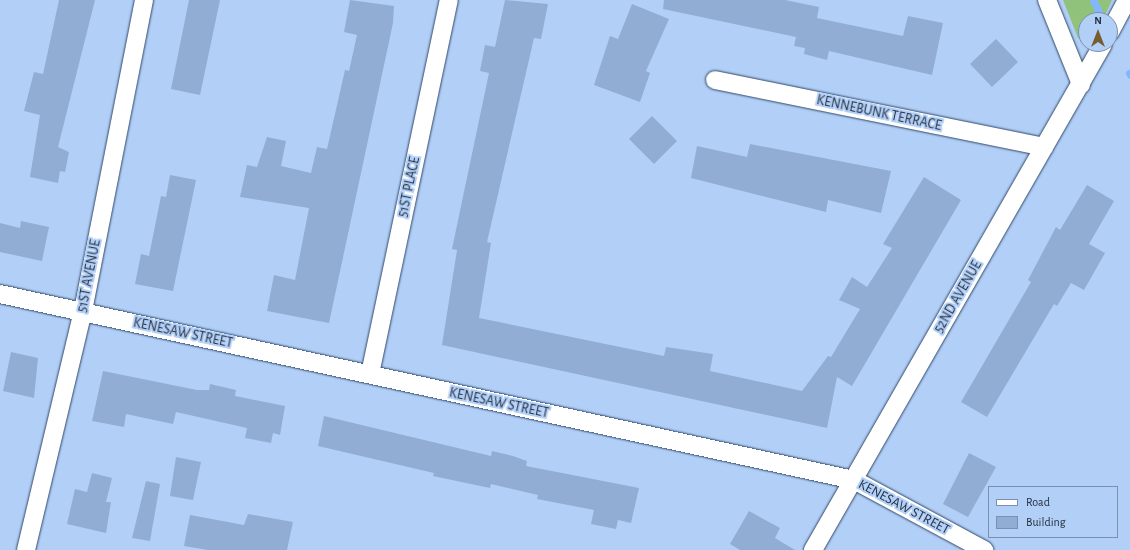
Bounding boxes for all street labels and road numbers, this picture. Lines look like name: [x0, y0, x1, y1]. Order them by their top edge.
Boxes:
street label: KENNEBUNK TERRACE: [815, 92, 943, 134]
street label: 51ST PLACE: [394, 155, 424, 219]
street label: 51ST AVENUE: [74, 238, 104, 314]
street label: 52ND AVENUE: [931, 258, 985, 336]
street label: KENESAW STREET: [132, 314, 234, 352]
street label: KENESAW STREET: [448, 384, 550, 422]
street label: KENESAW STREET: [855, 476, 953, 538]

